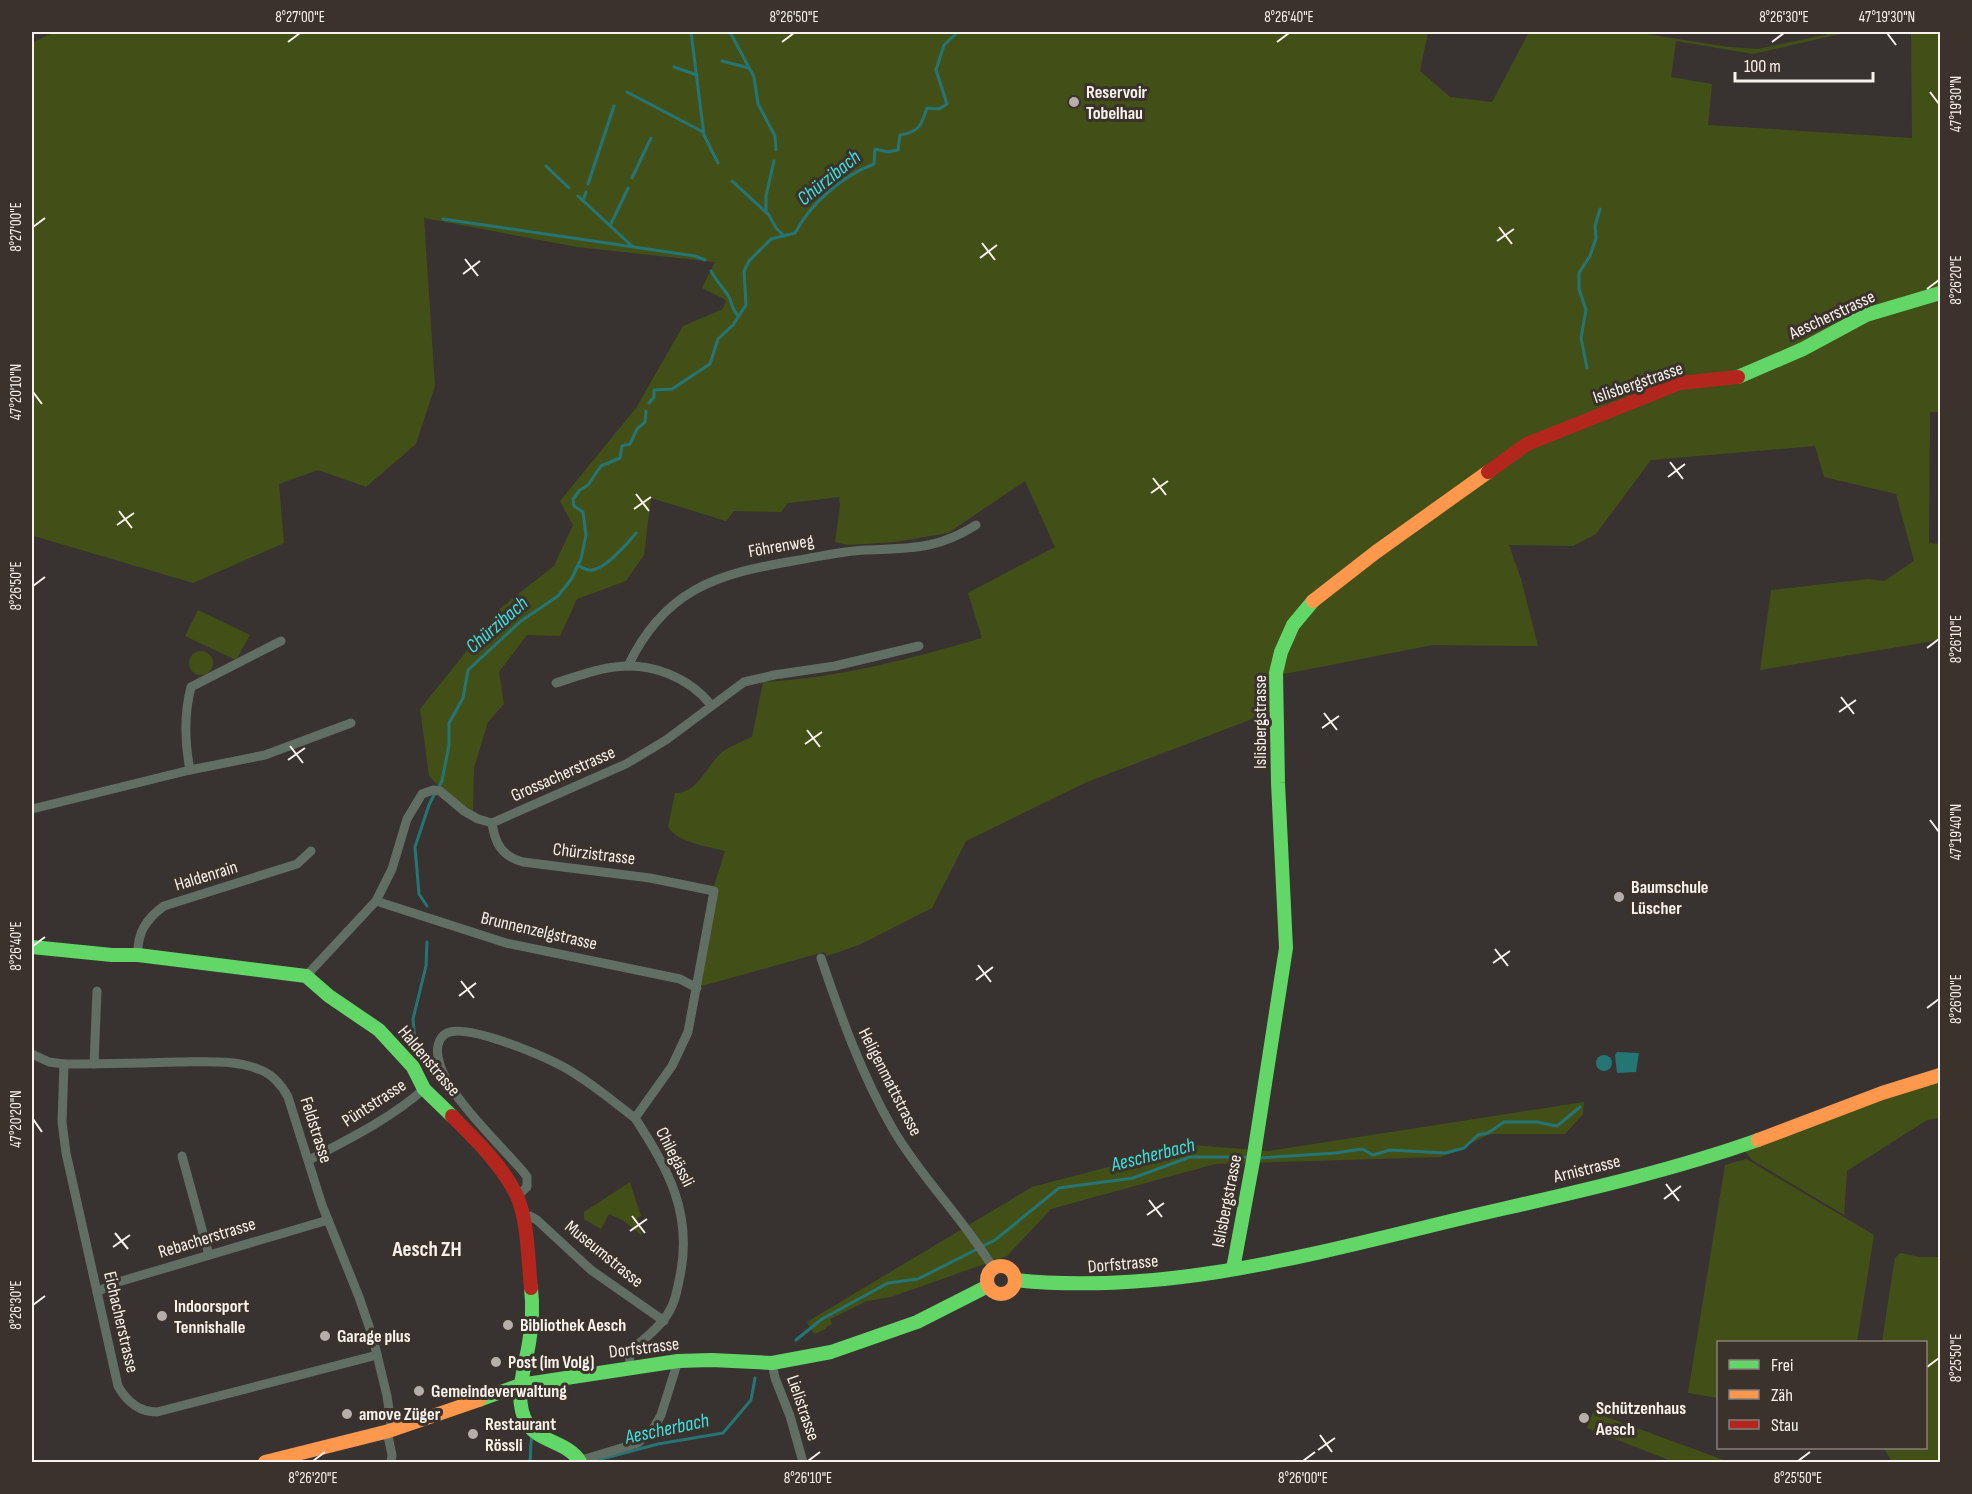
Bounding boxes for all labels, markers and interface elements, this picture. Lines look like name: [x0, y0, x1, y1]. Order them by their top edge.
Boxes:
text: 8°27'00"E: [275, 8, 325, 27]
text: 8°26'50"E: [769, 8, 819, 27]
text: 8°26'40"E: [1264, 8, 1314, 27]
text: 8°26'30"E: [1759, 8, 1809, 27]
text: 47°19'30"N: [1859, 8, 1915, 27]
scale bar: [1735, 45, 1873, 83]
text: 100 m: [1744, 56, 1781, 77]
text: 47°19'30"N: [1947, 76, 1966, 132]
place label: Reservoir Tobelhau: [1086, 82, 1148, 124]
marker: Reservoir Tobelhau: [1067, 95, 1081, 109]
water label: Chürzibach: [792, 145, 866, 211]
text: 8°27'00"E: [7, 202, 26, 252]
text: 8°26'20"E: [1947, 255, 1966, 305]
street label: Aescherstrasse: [1785, 286, 1878, 344]
street label: Islisbergstrasse: [1590, 358, 1686, 408]
text: 47°20'10"N: [7, 364, 26, 420]
street label: Föhrenweg: [747, 530, 815, 562]
text: 8°26'50"E: [7, 561, 26, 611]
water label: Chürzibach: [461, 591, 533, 659]
text: 8°26'10"E: [1947, 615, 1966, 663]
street label: Islisbergstrasse: [1250, 675, 1271, 769]
street label: Grossacherstrasse: [508, 742, 618, 806]
text: 47°19'40"N: [1947, 804, 1966, 860]
street label: Chürzistrasse: [552, 839, 636, 869]
street label: Haldenrain: [172, 856, 240, 896]
place label: Baumschule Lüscher: [1631, 877, 1709, 919]
marker: Baumschule Lüscher: [1612, 890, 1626, 904]
street label: Brunnenzelgstrasse: [479, 907, 599, 955]
text: 8°26'40"E: [7, 921, 26, 971]
text: 8°26'00"E: [1947, 974, 1966, 1024]
street label: Haldenstrasse: [393, 1021, 465, 1101]
street label: Heligenmattstrasse: [854, 1024, 926, 1140]
street label: Püntstrasse: [338, 1075, 410, 1131]
text: 47°20'20"N: [7, 1090, 26, 1148]
street label: Feldstrasse: [295, 1094, 337, 1166]
street label: Chilegässli: [651, 1124, 699, 1190]
water label: Aescherbach: [1108, 1133, 1197, 1177]
street label: Arnistrasse: [1550, 1151, 1623, 1188]
street label: Islisbergstrasse: [1208, 1153, 1246, 1249]
street label: Rebacherstrasse: [156, 1213, 258, 1263]
street label: Museumstrasse: [561, 1216, 647, 1292]
district label: Aesch ZH: [391, 1237, 462, 1262]
street label: Dorfstrasse: [1087, 1250, 1159, 1278]
street label: Eichacherstrasse: [99, 1269, 143, 1375]
text: 8°26'30"E: [7, 1280, 26, 1330]
place label: Indoorsport Tennishalle: [174, 1296, 249, 1338]
marker: Indoorsport Tennishalle: [155, 1309, 169, 1323]
place label: Bibliothek Aesch: [520, 1315, 626, 1336]
marker: Bibliothek Aesch: [501, 1318, 515, 1332]
place label: Garage plus: [337, 1326, 411, 1347]
marker: Garage plus: [318, 1329, 332, 1343]
street label: Dorfstrasse: [608, 1333, 680, 1363]
text: 8°25'50"E: [1947, 1334, 1966, 1382]
legend: [1717, 1341, 1927, 1449]
place label: Post (im Volg): [508, 1352, 594, 1373]
marker: Post (im Volg): [489, 1355, 503, 1369]
text: Frei: [1771, 1355, 1793, 1376]
street label: Lielistrasse: [782, 1372, 824, 1444]
place label: Gemeindeverwaltung: [431, 1381, 567, 1402]
marker: Gemeindeverwaltung: [412, 1384, 426, 1398]
text: Zäh: [1771, 1385, 1793, 1406]
place label: Schützenhaus Aesch: [1595, 1398, 1686, 1440]
place label: amove Züger: [359, 1404, 441, 1425]
marker: amove Züger: [340, 1407, 354, 1421]
water label: Aescherbach: [622, 1408, 711, 1450]
marker: Schützenhaus Aesch: [1577, 1411, 1591, 1425]
place label: Restaurant Rössli: [485, 1414, 556, 1456]
text: Stau: [1771, 1415, 1799, 1436]
marker: Restaurant Rössli: [466, 1427, 480, 1441]
text: 8°26'20"E: [288, 1469, 338, 1488]
text: 8°26'10"E: [784, 1469, 832, 1488]
text: 8°26'00"E: [1278, 1469, 1328, 1488]
text: 8°25'50"E: [1774, 1469, 1822, 1488]

